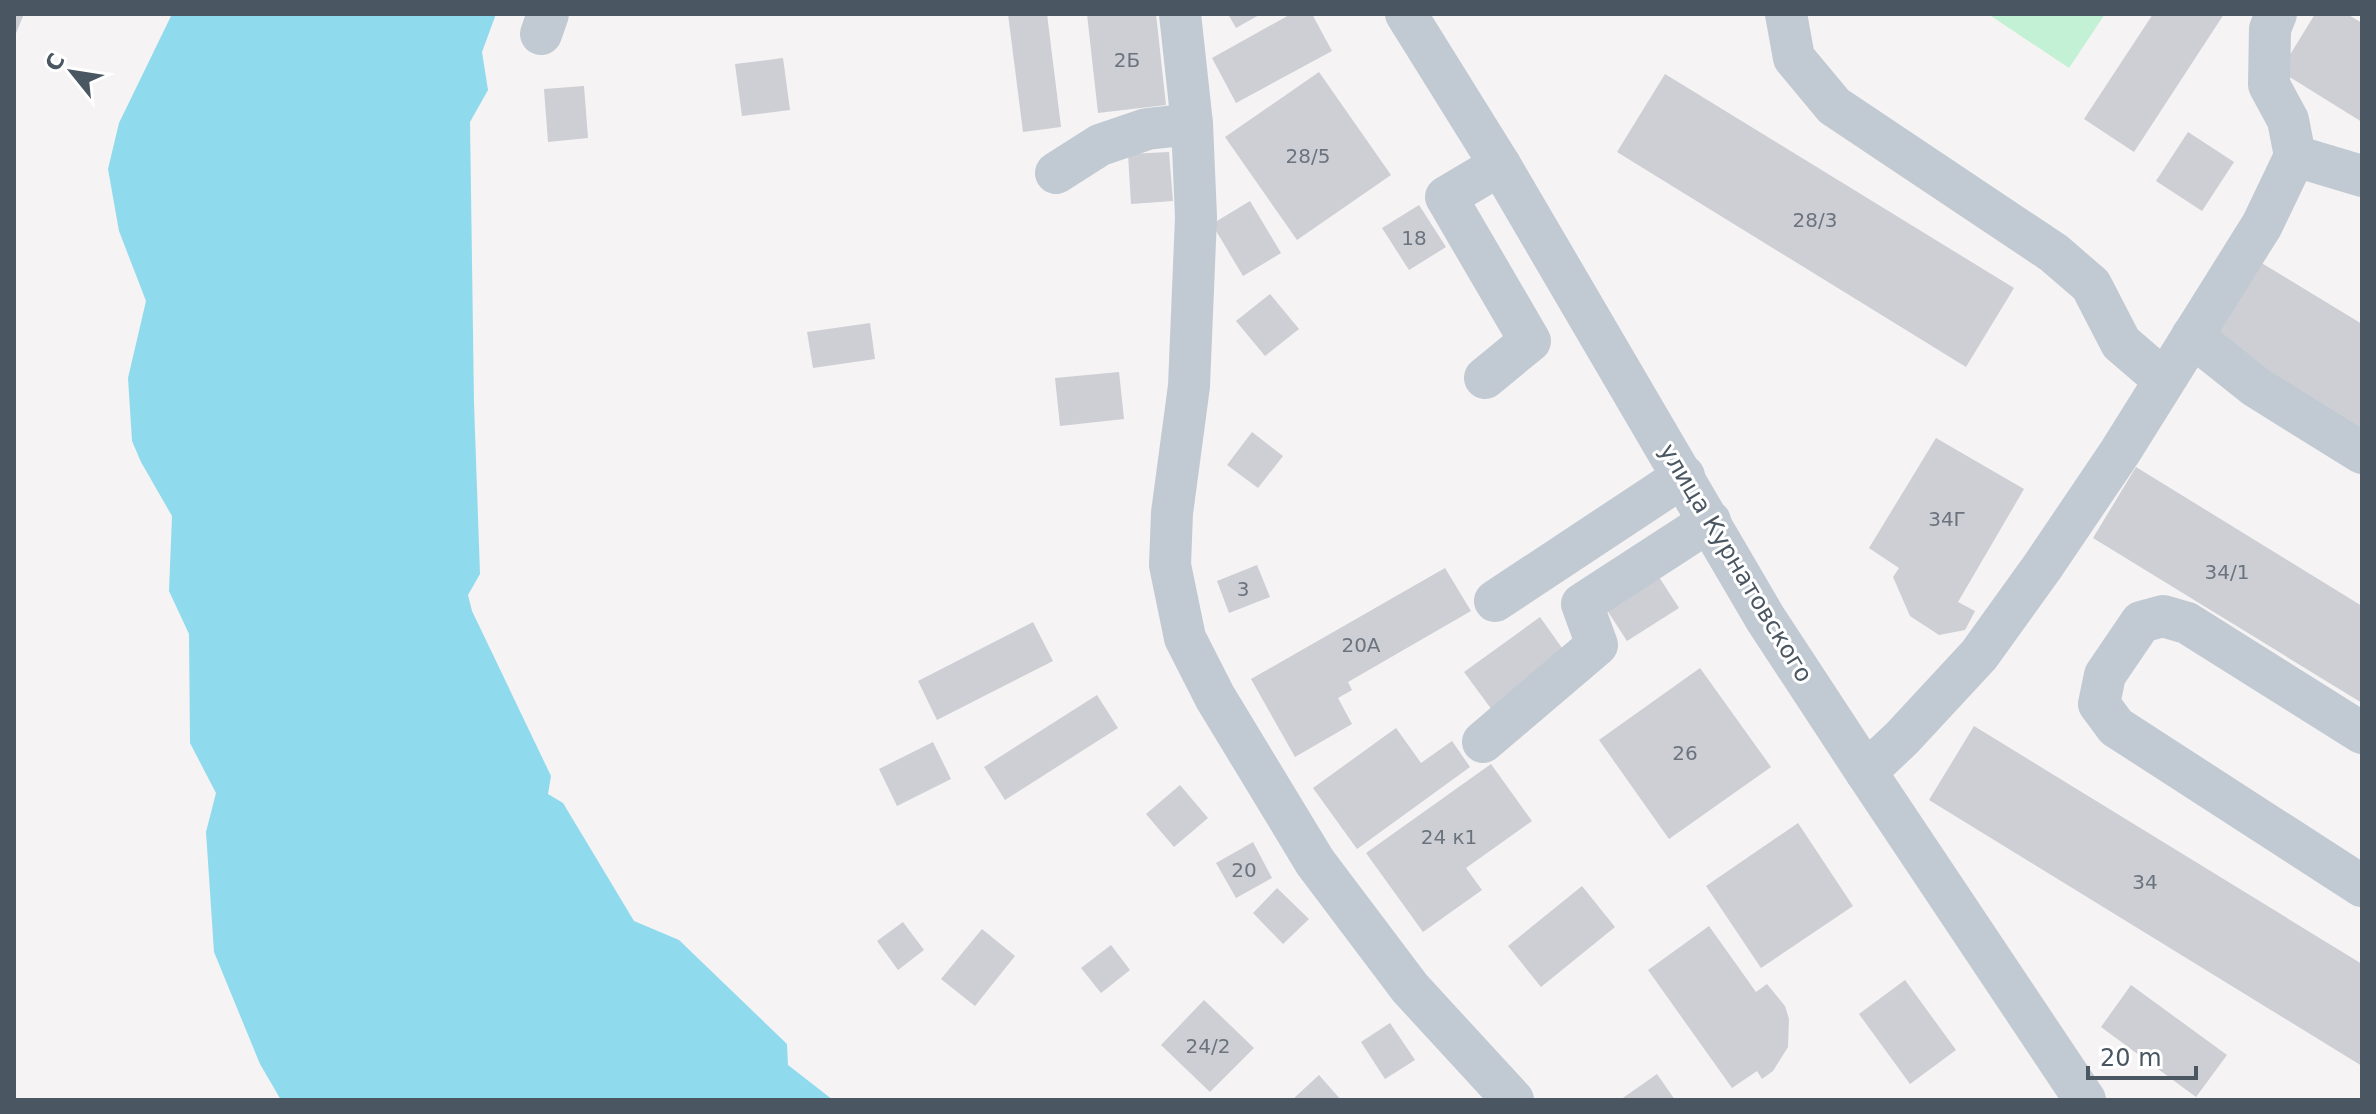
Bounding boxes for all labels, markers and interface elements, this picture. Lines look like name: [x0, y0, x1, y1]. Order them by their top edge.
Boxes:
north arrow: [32, 32, 112, 112]
house number: 2Б: [1114, 48, 1140, 72]
text: С: [40, 49, 70, 75]
house number: 28/5: [1286, 144, 1330, 168]
house number: 28/3: [1793, 208, 1837, 232]
house number: 18: [1401, 226, 1427, 250]
street label: улица Курнатовского: [1654, 439, 1818, 687]
house number: 34Г: [1928, 507, 1966, 531]
house number: 34/1: [2205, 560, 2249, 584]
house number: 3: [1237, 577, 1249, 601]
house number: 20А: [1341, 633, 1381, 657]
house number: 26: [1672, 741, 1698, 765]
house number: 24 к1: [1421, 825, 1477, 849]
house number: 20: [1231, 858, 1257, 882]
house number: 34: [2132, 870, 2158, 894]
scale bar: [2088, 1030, 2196, 1080]
house number: 24/2: [1186, 1034, 1230, 1058]
text: 20 m: [2100, 1044, 2162, 1072]

